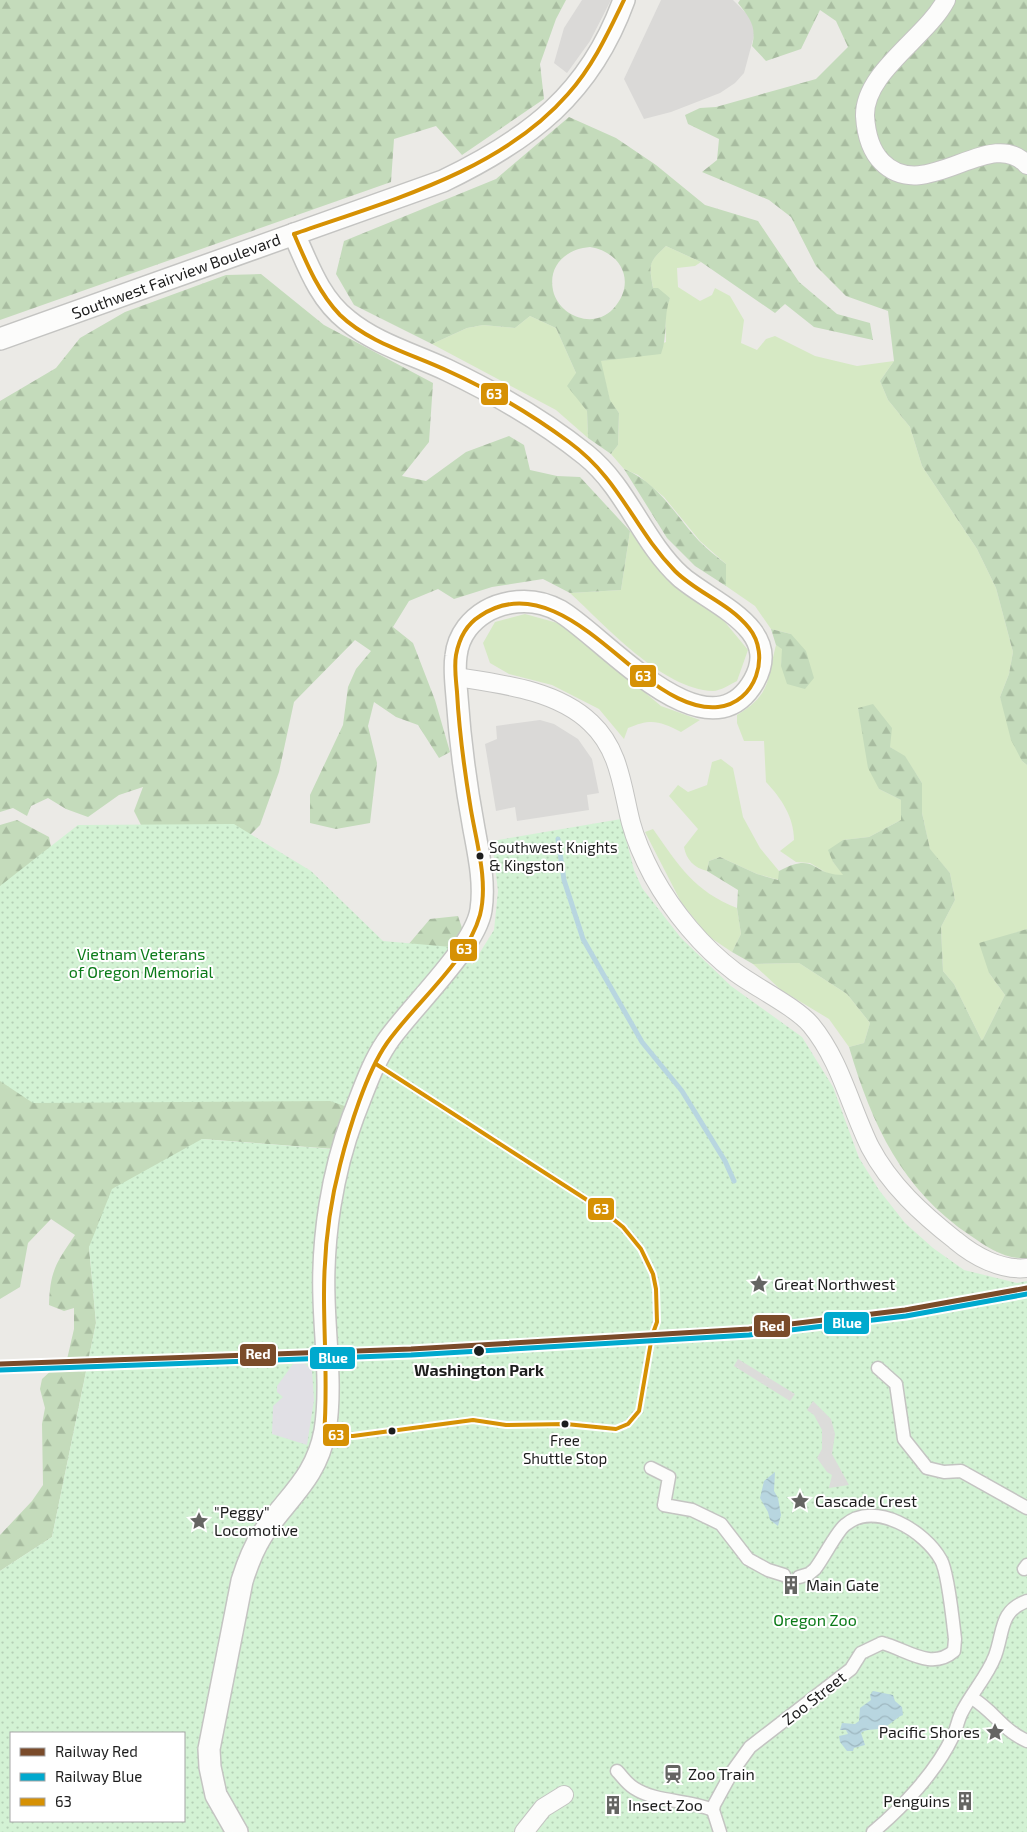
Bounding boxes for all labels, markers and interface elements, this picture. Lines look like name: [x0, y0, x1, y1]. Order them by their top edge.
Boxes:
street label: Southwest Fairview Boulevard: [69, 229, 283, 322]
line badge: 63: [480, 382, 509, 406]
text: 63: [486, 385, 502, 402]
line badge: 63: [629, 664, 657, 688]
text: 63: [635, 667, 651, 684]
place label: Southwest Knights & Kingston: [489, 838, 618, 874]
marker: Southwest Knights & Kingston: [475, 851, 485, 861]
line badge: 63: [449, 938, 478, 962]
text: 63: [456, 940, 472, 957]
park label: Vietnam Veterans of Oregon Memorial: [69, 944, 213, 981]
line badge: 63: [587, 1197, 615, 1221]
text: 63: [593, 1200, 609, 1217]
place icon: Great Northwest: [748, 1273, 770, 1295]
place label: Great Northwest: [774, 1274, 895, 1293]
line badge: Blue: [823, 1311, 870, 1335]
line badge: Red: [753, 1314, 791, 1338]
text: Blue: [832, 1314, 862, 1331]
text: Red: [759, 1317, 785, 1334]
line badge: Red: [239, 1343, 277, 1367]
marker: Washington Park: [472, 1344, 486, 1358]
text: Red: [245, 1345, 271, 1362]
line badge: Blue: [309, 1346, 356, 1370]
text: Blue: [318, 1349, 348, 1366]
place label: Washington Park: [414, 1360, 544, 1379]
marker: Free Shuttle Stop: [560, 1419, 570, 1429]
line badge: 63: [322, 1423, 350, 1447]
text: 63: [328, 1426, 344, 1443]
unlabelled marker: [387, 1426, 397, 1436]
place label: Free Shuttle Stop: [523, 1431, 607, 1467]
place icon: Cascade Crest: [789, 1490, 811, 1512]
place label: Cascade Crest: [815, 1491, 917, 1510]
place label: "Peggy" Locomotive: [214, 1502, 298, 1539]
place icon: "Peggy" Locomotive: [188, 1510, 210, 1532]
building icon: Main Gate: [780, 1574, 802, 1596]
place label: Main Gate: [806, 1575, 879, 1594]
park label: Oregon Zoo: [773, 1610, 857, 1629]
street label: Zoo Street: [778, 1667, 849, 1728]
place icon: Pacific Shores: [984, 1721, 1006, 1743]
place label: Pacific Shores: [879, 1722, 980, 1741]
legend: [10, 1732, 185, 1822]
text: Railway Red: [55, 1742, 138, 1760]
station icon: Zoo Train: [662, 1763, 684, 1785]
place label: Zoo Train: [688, 1764, 755, 1783]
text: Railway Blue: [55, 1767, 142, 1785]
building icon: Penguins: [954, 1790, 976, 1812]
place label: Penguins: [883, 1791, 950, 1810]
text: 63: [55, 1792, 72, 1810]
building icon: Insect Zoo: [602, 1794, 624, 1816]
place label: Insect Zoo: [628, 1795, 703, 1814]

